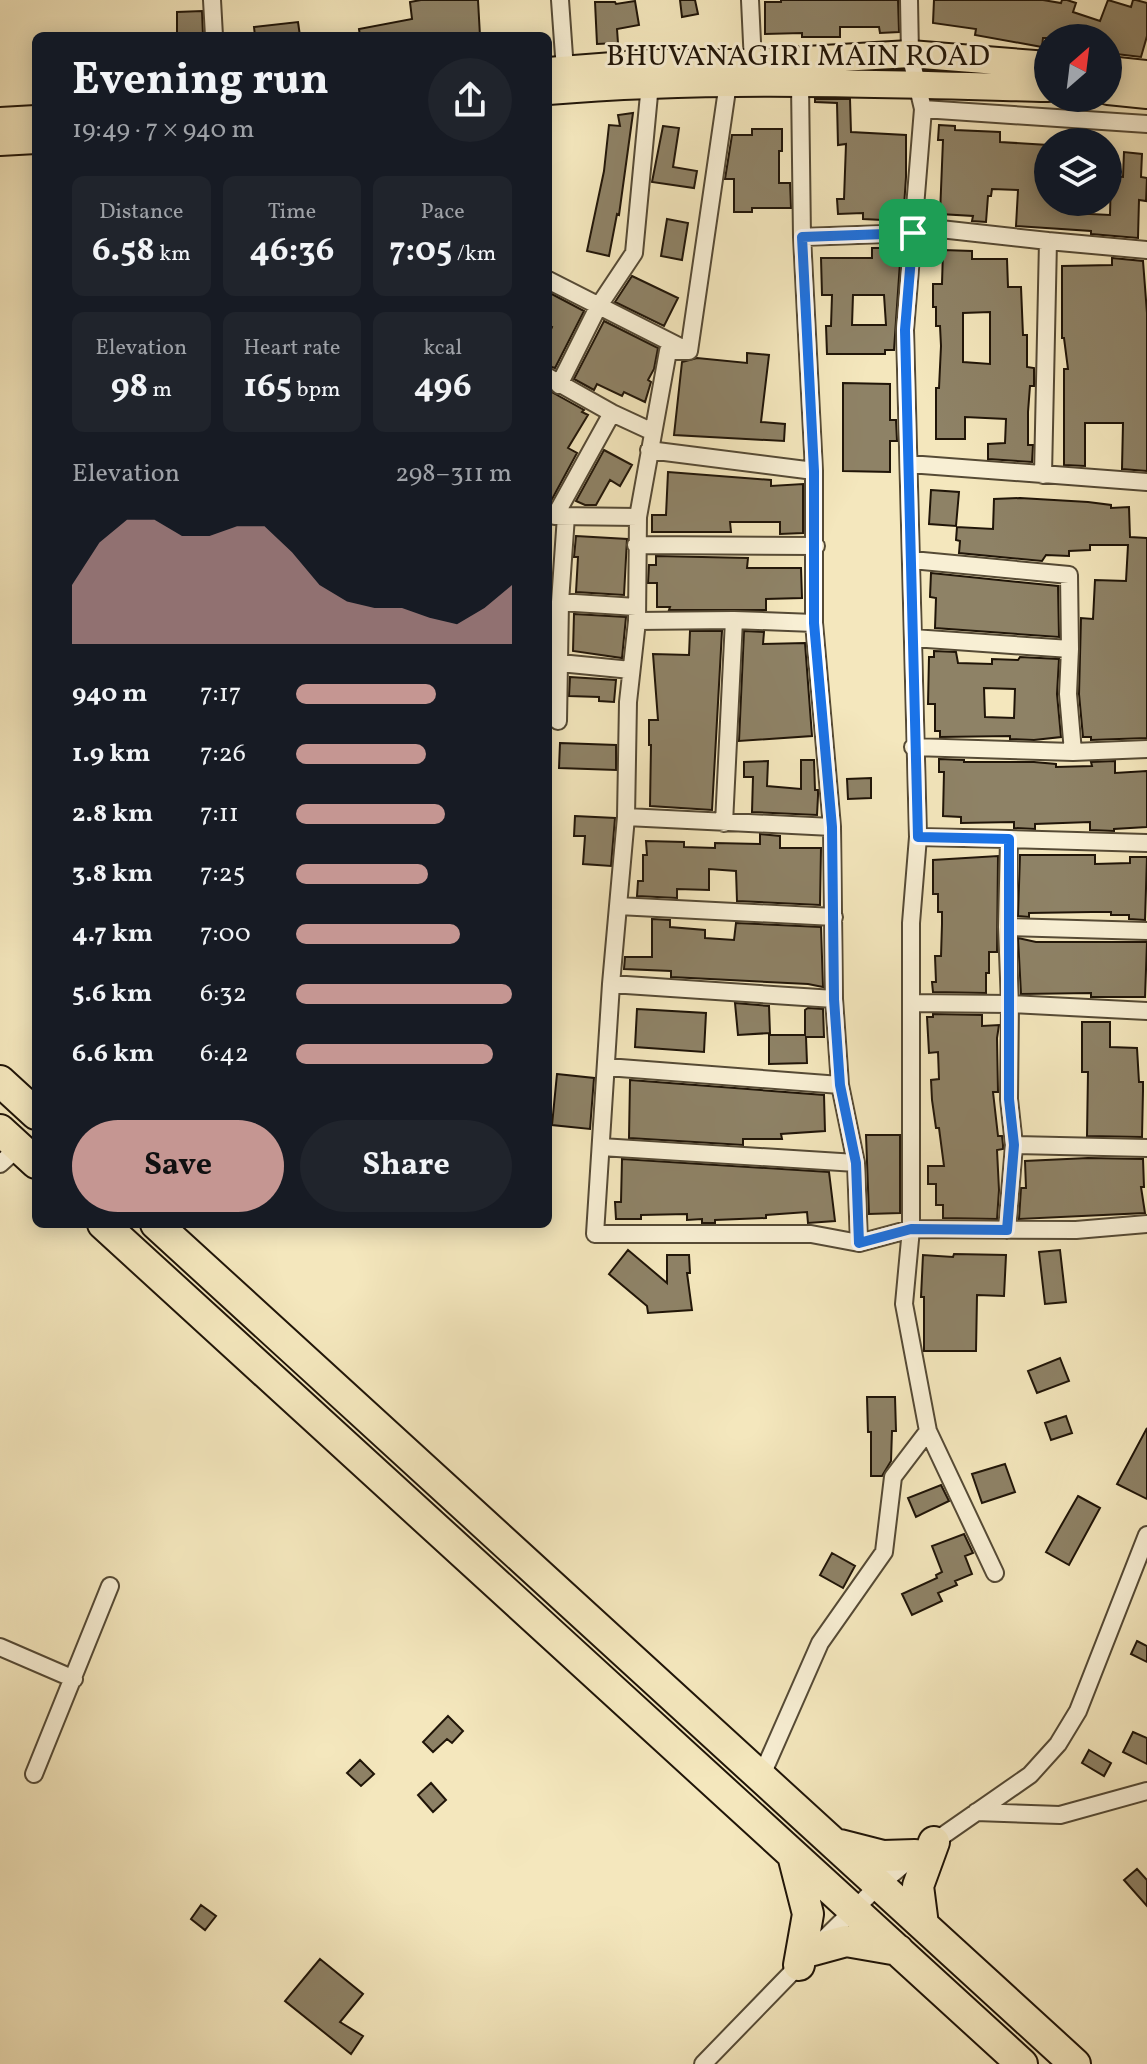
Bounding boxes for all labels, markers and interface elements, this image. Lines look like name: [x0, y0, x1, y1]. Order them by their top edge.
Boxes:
north arrow: [1034, 24, 1122, 112]
map controls: [1034, 24, 1122, 216]
street label: BHUVANAGIRI MAIN ROAD: [606, 36, 990, 78]
text: Evening run: [72, 51, 329, 112]
button: share: [428, 58, 512, 142]
text: 19:49 · 7 × 940 m: [72, 112, 254, 148]
button: layers: [1034, 128, 1122, 216]
text: Distance: [99, 197, 183, 228]
text: Time: [268, 197, 316, 228]
text: Pace: [421, 197, 465, 228]
pin: [879, 199, 947, 267]
icon: arrive: [891, 211, 935, 255]
text: 6.58: [92, 228, 155, 275]
text: 46:36: [250, 228, 334, 275]
text: 7:05: [389, 228, 452, 275]
text: km: [155, 239, 191, 270]
text: /km: [452, 239, 496, 270]
text: Elevation: [96, 333, 187, 364]
text: Heart rate: [243, 333, 341, 364]
text: kcal: [423, 333, 462, 364]
text: 98: [111, 364, 148, 411]
text: 165: [243, 364, 292, 411]
text: 496: [414, 364, 472, 411]
text: m: [148, 375, 172, 406]
text: bpm: [292, 375, 341, 406]
text: Elevation: [72, 456, 180, 492]
text: 298–311 m: [395, 456, 512, 492]
text: 940 m: [72, 676, 148, 712]
text: 7:17: [200, 676, 241, 712]
text: 1.9 km: [72, 736, 150, 772]
text: 7:26: [200, 736, 246, 772]
text: 2.8 km: [72, 796, 153, 832]
text: 7:11: [200, 796, 239, 832]
text: 3.8 km: [72, 856, 153, 892]
text: 7:25: [200, 856, 245, 892]
text: 4.7 km: [72, 916, 153, 952]
text: 7:00: [200, 916, 251, 952]
text: 5.6 km: [72, 976, 152, 1012]
text: 6:32: [200, 976, 247, 1012]
text: 6.6 km: [72, 1036, 154, 1072]
text: 6:42: [200, 1036, 249, 1072]
button: Save: [72, 1120, 284, 1212]
button: Share: [300, 1120, 512, 1212]

